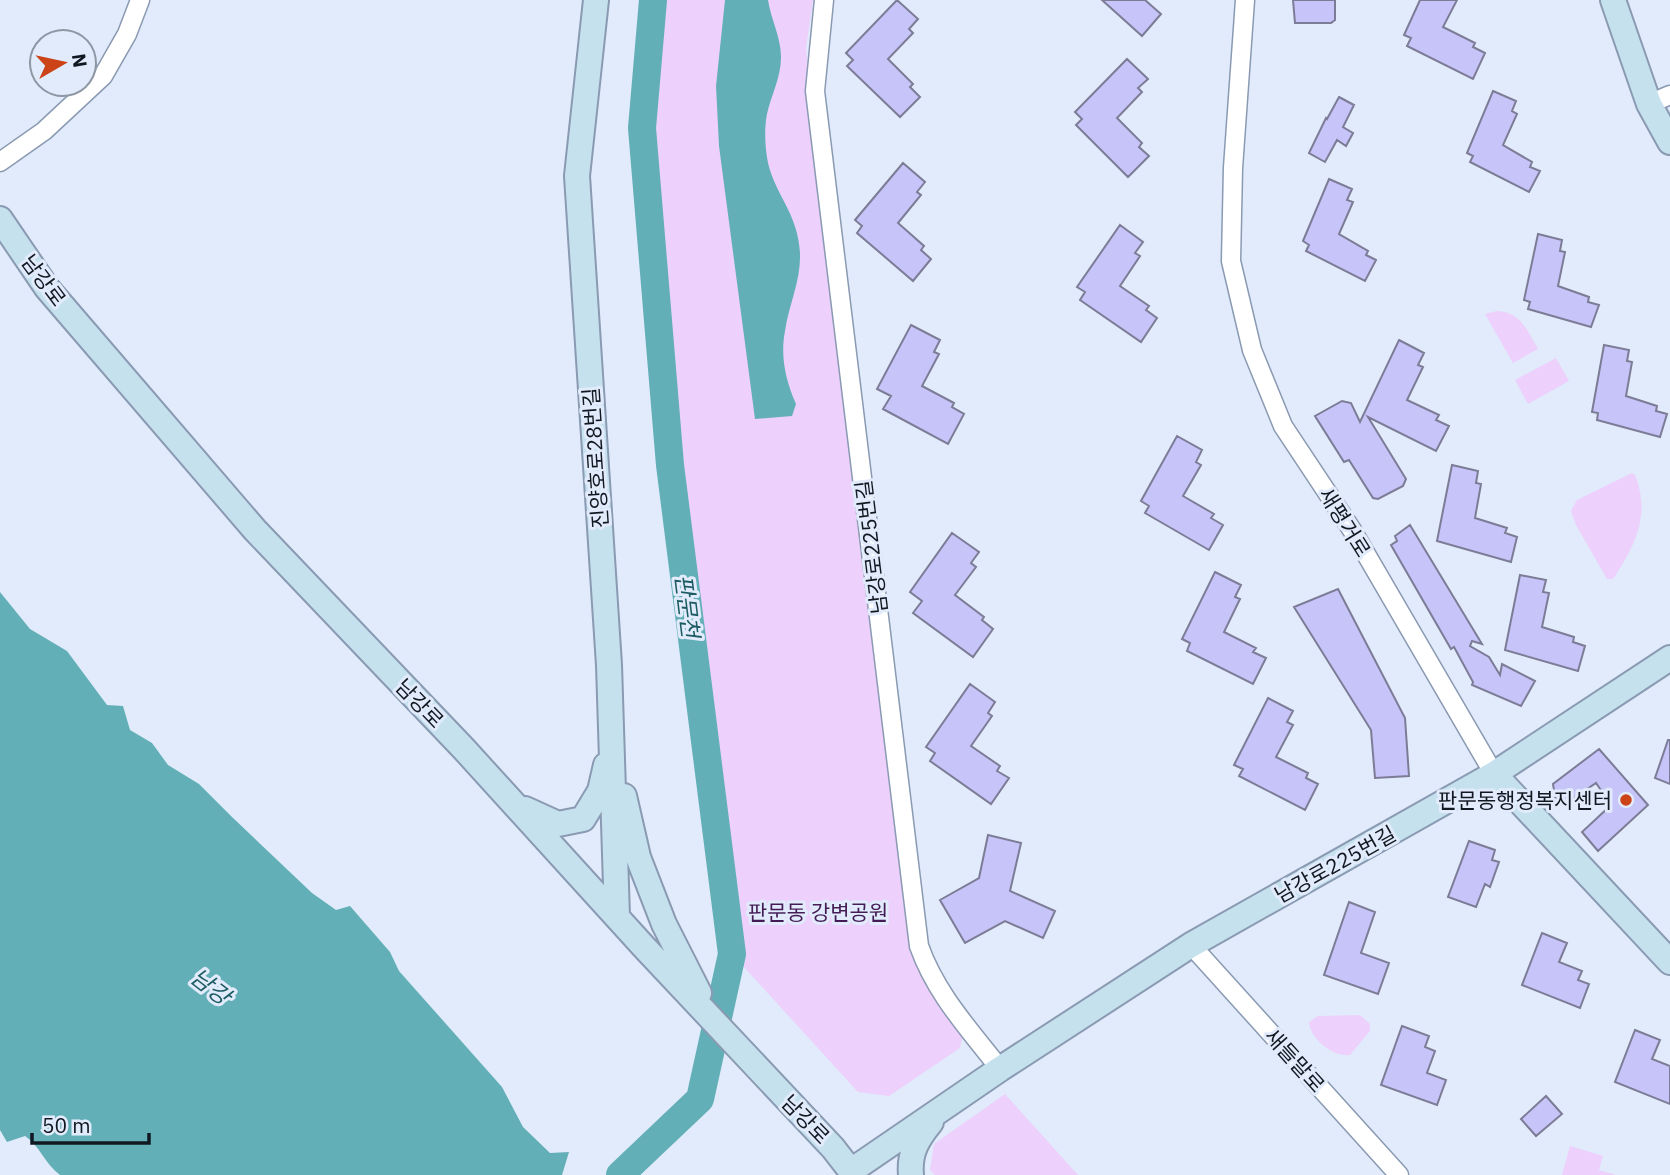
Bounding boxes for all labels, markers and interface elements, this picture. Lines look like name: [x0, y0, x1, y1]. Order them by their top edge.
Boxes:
north arrow: [28, 28, 98, 98]
text: N: [67, 52, 93, 69]
street label: 남강로: [15, 248, 73, 312]
street label: 진양호로28번길: [576, 387, 614, 529]
street label: 남강로225번길: [849, 479, 893, 615]
street label: 새평거로: [1313, 482, 1377, 562]
water label: 판문천: [669, 573, 707, 642]
street label: 남강로: [390, 672, 450, 734]
place label: 판문동행정복지센터: [1438, 786, 1612, 814]
marker: 판문동행정복지센터: [1618, 792, 1634, 808]
street label: 남강로225번길: [1269, 819, 1401, 909]
park label: 판문동 강변공원: [748, 898, 888, 926]
water label: 남강: [185, 961, 239, 1013]
street label: 새들말로: [1259, 1022, 1331, 1098]
street label: 남강로: [776, 1088, 836, 1150]
scale bar: [32, 1102, 149, 1146]
text: 50 m: [42, 1111, 91, 1139]

